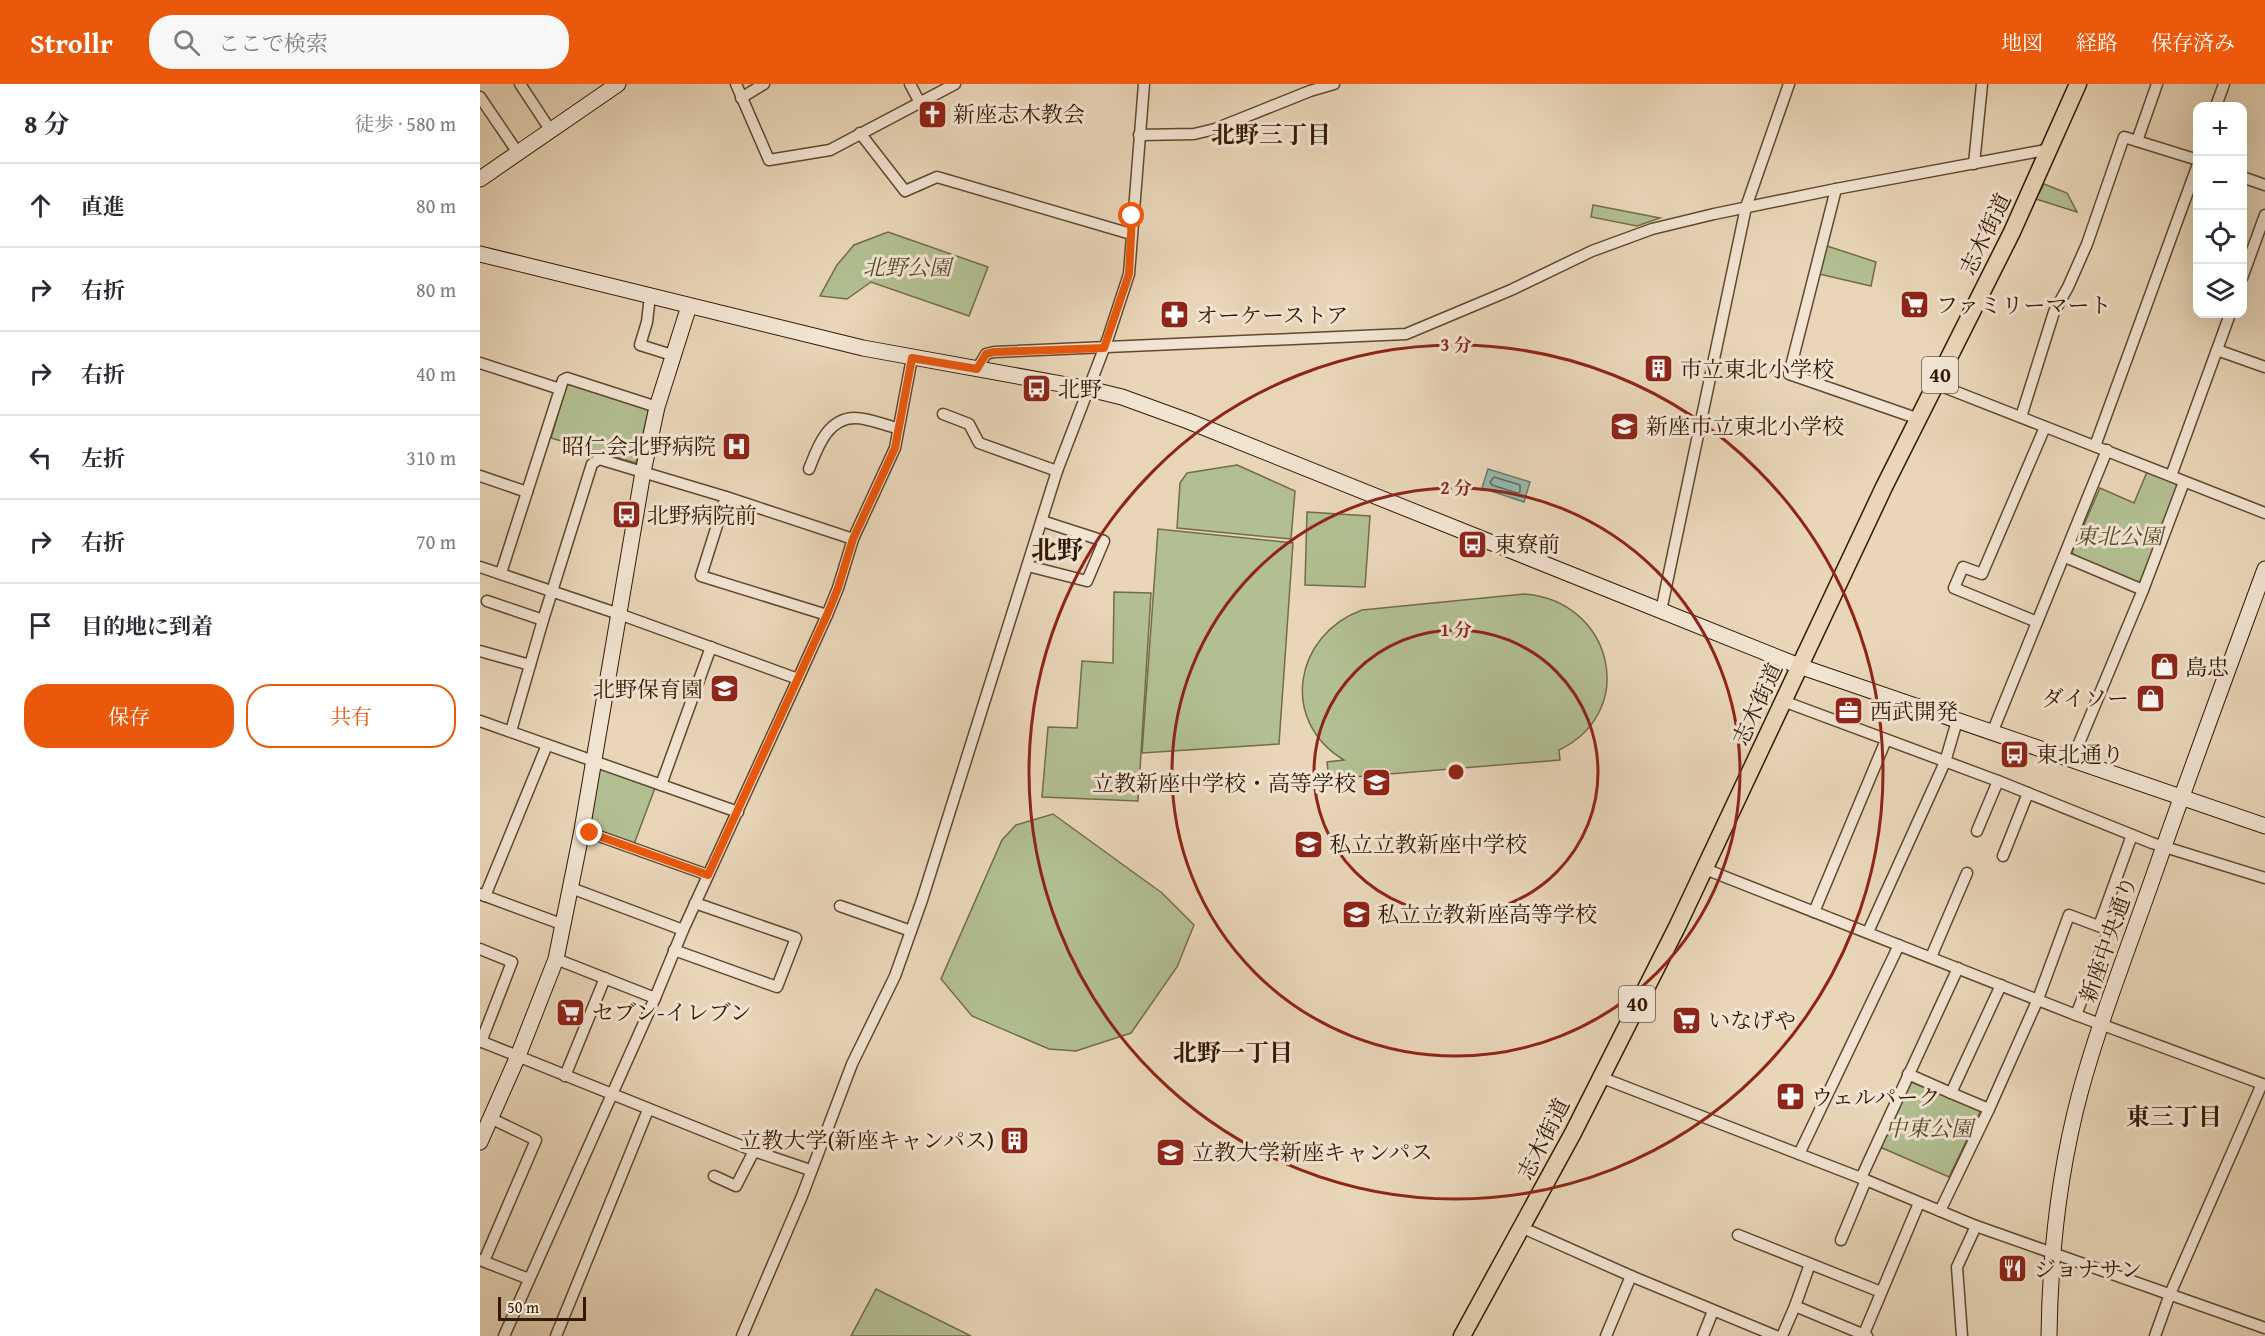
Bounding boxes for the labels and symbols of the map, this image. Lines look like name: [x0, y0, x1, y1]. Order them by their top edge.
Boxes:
church icon: 新座志木教会: [916, 98, 948, 130]
place label: 新座志木教会: [953, 98, 1085, 130]
district label: 北野三丁目: [1211, 117, 1331, 152]
street label: 志木街道: [1951, 187, 2019, 281]
route start: [1118, 202, 1144, 228]
park label: 北野公園: [863, 251, 954, 283]
supermarket icon: ファミリーマート: [1899, 289, 1931, 321]
place label: ファミリーマート: [1936, 289, 2112, 321]
pharmacy icon: オーケーストア: [1159, 299, 1191, 331]
place label: オーケーストア: [1196, 299, 1348, 331]
text: 3 分: [1440, 331, 1472, 358]
building icon: 市立東北小学校: [1643, 353, 1675, 385]
place label: 市立東北小学校: [1680, 353, 1834, 385]
road number: 40: [1922, 357, 1958, 393]
bus stop icon: 北野: [1021, 373, 1053, 405]
place label: 北野: [1058, 373, 1102, 405]
school or university icon: 新座市立東北小学校: [1609, 410, 1641, 442]
place label: 新座市立東北小学校: [1646, 410, 1844, 442]
place label: 昭仁会北野病院: [562, 430, 716, 462]
hospital icon: 昭仁会北野病院: [721, 430, 753, 462]
text: 2 分: [1440, 474, 1472, 501]
bus stop icon: 北野病院前: [610, 499, 642, 531]
place label: 北野病院前: [647, 499, 757, 531]
park label: 東北公園: [2075, 520, 2166, 552]
bus stop icon: 東寮前: [1457, 528, 1489, 560]
place label: 東寮前: [1494, 528, 1560, 560]
district label: 北野: [1031, 530, 1083, 569]
text: 1 分: [1440, 616, 1472, 643]
shop icon: 島忠: [2148, 651, 2180, 683]
place label: 島忠: [2185, 651, 2229, 683]
street label: 志木街道: [1724, 657, 1790, 751]
place label: 北野保育園: [593, 673, 703, 705]
school or university icon: 北野保育園: [708, 673, 740, 705]
place label: ダイソー: [2041, 682, 2129, 714]
shop icon: ダイソー: [2134, 682, 2166, 714]
office icon: 西武開発: [1833, 695, 1865, 727]
place label: 西武開発: [1870, 695, 1958, 727]
bus stop icon: 東北通り: [1999, 738, 2031, 770]
place label: 東北通り: [2036, 738, 2124, 770]
centre of rings: [1446, 762, 1466, 782]
place label: 立教新座中学校・高等学校: [1092, 767, 1356, 799]
school or university icon: 立教新座中学校・高等学校: [1361, 767, 1393, 799]
route end: [576, 819, 602, 845]
school or university icon: 私立立教新座中学校: [1292, 828, 1324, 860]
place label: 私立立教新座中学校: [1329, 828, 1527, 860]
street label: 新座中央通り: [2071, 871, 2145, 1007]
school or university icon: 私立立教新座高等学校: [1340, 898, 1372, 930]
place label: 私立立教新座高等学校: [1377, 898, 1597, 930]
road number: 40: [1619, 986, 1655, 1022]
supermarket icon: セブン-イレブン: [555, 996, 587, 1028]
place label: セブン-イレブン: [592, 996, 752, 1028]
supermarket icon: いなげや: [1671, 1004, 1703, 1036]
place label: いなげや: [1708, 1004, 1796, 1036]
district label: 北野一丁目: [1173, 1035, 1293, 1070]
pharmacy icon: ウェルパーク: [1774, 1081, 1806, 1113]
place label: ウェルパーク: [1811, 1081, 1941, 1113]
street label: 志木街道: [1509, 1093, 1577, 1185]
district label: 東三丁目: [2126, 1099, 2222, 1134]
park label: 中東公園: [1885, 1112, 1976, 1144]
place label: 立教大学(新座キャンパス): [739, 1124, 994, 1156]
building icon: 立教大学(新座キャンパス): [999, 1124, 1031, 1156]
school or university icon: 立教大学新座キャンパス: [1155, 1136, 1187, 1168]
place label: 立教大学新座キャンパス: [1192, 1136, 1432, 1168]
restaurant icon: ジョナサン: [1997, 1253, 2029, 1285]
place label: ジョナサン: [2034, 1253, 2142, 1285]
scale bar: [498, 1294, 586, 1322]

